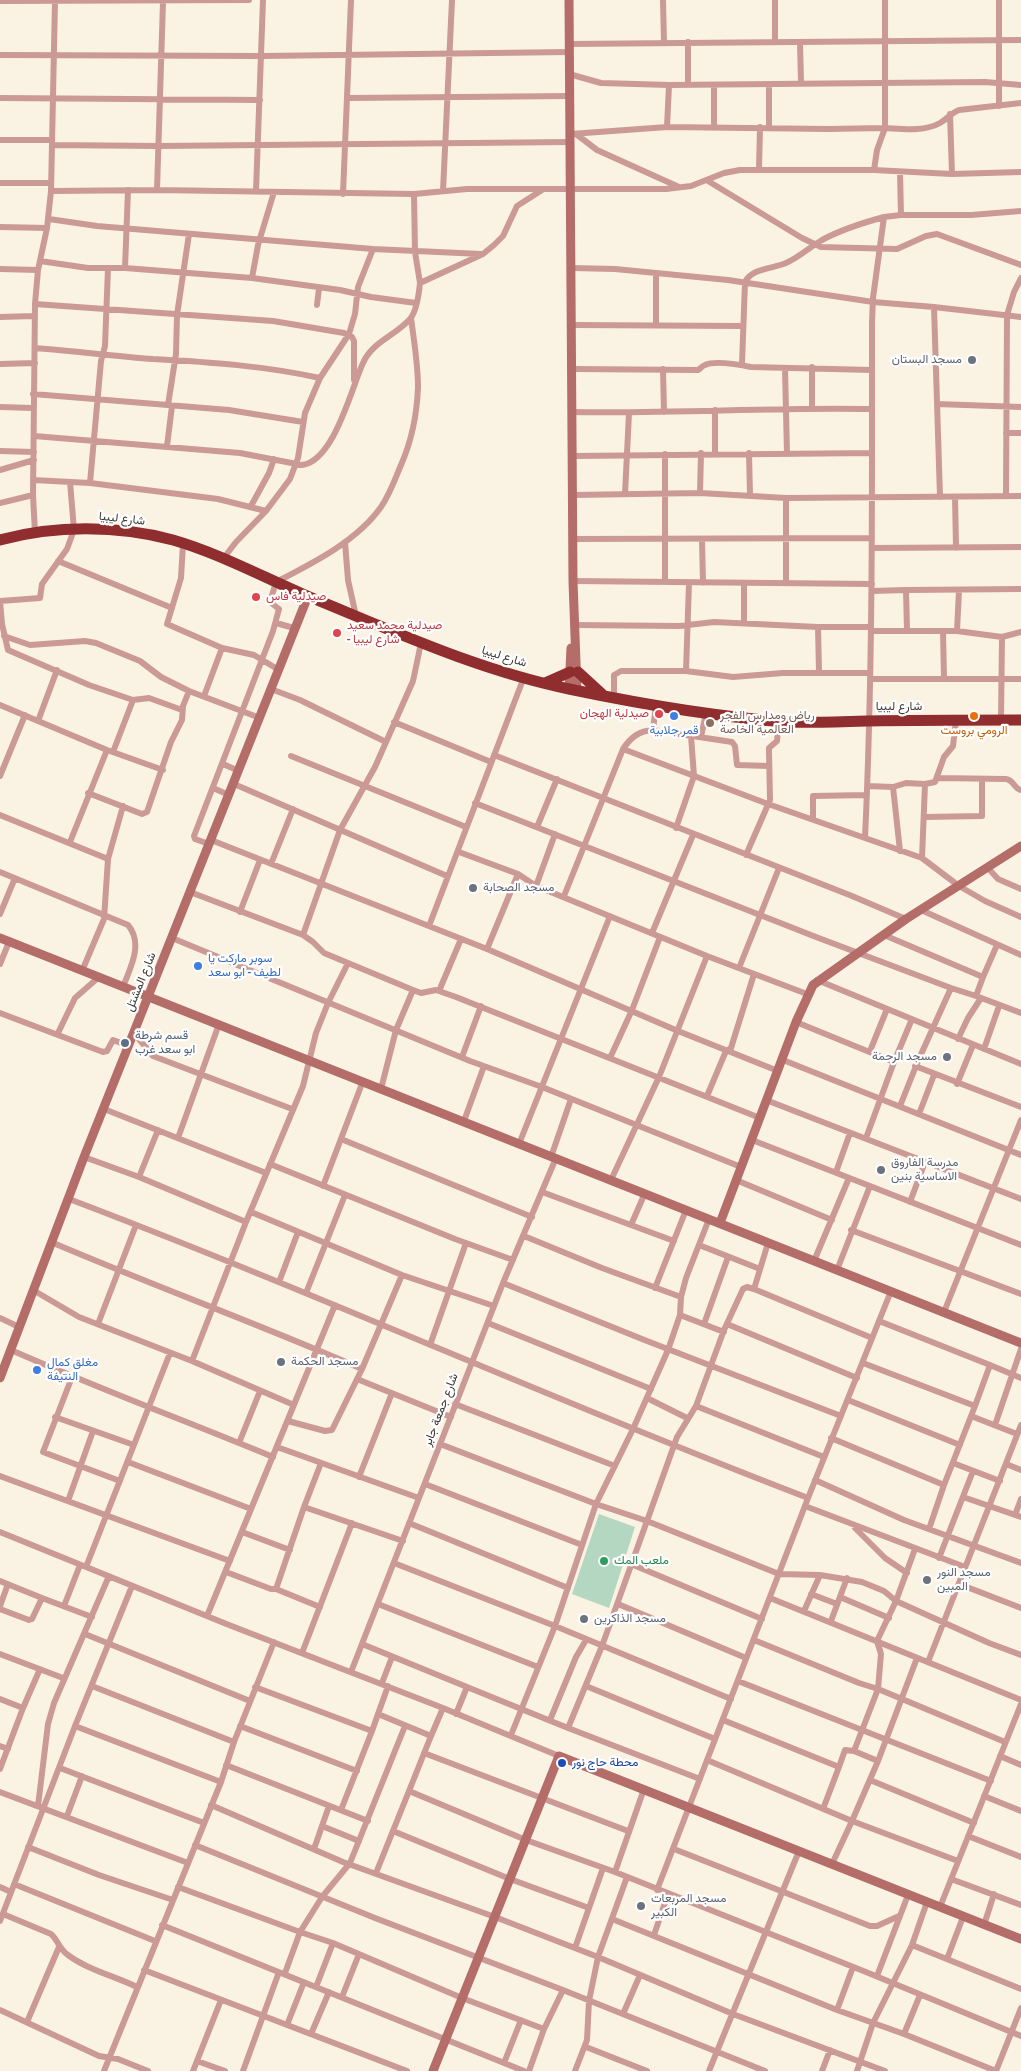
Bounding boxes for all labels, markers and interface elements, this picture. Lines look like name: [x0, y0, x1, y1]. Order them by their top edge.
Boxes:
place label: مسجد البستان: [892, 353, 962, 367]
marker: مسجد البستان: [966, 354, 978, 366]
street label: شارع ليبيا: [98, 509, 146, 529]
place label: صيدلية فاس: [266, 590, 326, 604]
marker: صيدلية فاس: [250, 591, 262, 603]
place label: صيدلية محمد سعيد - شارع ليبيا: [347, 619, 442, 647]
marker: صيدلية محمد سعيد - شارع ليبيا: [331, 627, 343, 639]
street label: شارع ليبيا: [480, 643, 528, 671]
street label: شارع ليبيا: [876, 700, 922, 714]
place label: صيدلية الهجان: [580, 707, 649, 721]
marker: صيدلية الهجان: [653, 708, 665, 720]
place label: رياض ومدارس الفجر العالمية الخاصة: [720, 709, 815, 737]
marker: قمر جلابية: [668, 710, 680, 722]
marker: الرومي بروست: [968, 710, 980, 722]
marker: رياض ومدارس الفجر العالمية الخاصة: [704, 717, 716, 729]
place label: قمر جلابية: [649, 724, 699, 738]
place label: الرومي بروست: [940, 724, 1008, 738]
place label: مسجد الصحابة: [483, 881, 554, 895]
marker: مسجد الصحابة: [467, 882, 479, 894]
street label: شارع المشتل: [123, 950, 159, 1014]
place label: سوبر ماركت يا لطيف - ابو سعد: [208, 952, 281, 980]
marker: سوبر ماركت يا لطيف - ابو سعد: [192, 960, 204, 972]
place label: قسم شرطة ابو سعد غرب: [135, 1029, 195, 1057]
marker: قسم شرطة ابو سعد غرب: [119, 1037, 131, 1049]
place label: مسجد الرحمة: [872, 1050, 937, 1064]
marker: مسجد الرحمة: [941, 1051, 953, 1063]
place label: مدرسة الفاروق الاساسية بنين: [891, 1156, 958, 1184]
marker: مدرسة الفاروق الاساسية بنين: [875, 1164, 887, 1176]
place label: مسجد الحكمة: [291, 1355, 358, 1369]
place label: مغلق كمال النتيفة: [47, 1356, 98, 1384]
marker: مسجد الحكمة: [275, 1356, 287, 1368]
marker: مغلق كمال النتيفة: [31, 1364, 43, 1376]
street label: شارع جمعة جابر: [420, 1371, 462, 1449]
place label: ملعب المك: [614, 1554, 669, 1568]
marker: ملعب المك: [598, 1555, 610, 1567]
place label: مسجد النور المبين: [937, 1566, 991, 1594]
marker: مسجد النور المبين: [921, 1574, 933, 1586]
place label: مسجد الذاكرين: [594, 1612, 666, 1626]
marker: مسجد الذاكرين: [578, 1613, 590, 1625]
place label: محطة حاج نور: [572, 1756, 638, 1770]
marker: محطة حاج نور: [556, 1757, 568, 1769]
place label: مسجد المربعات الكبير: [651, 1892, 726, 1920]
marker: مسجد المربعات الكبير: [635, 1900, 647, 1912]

